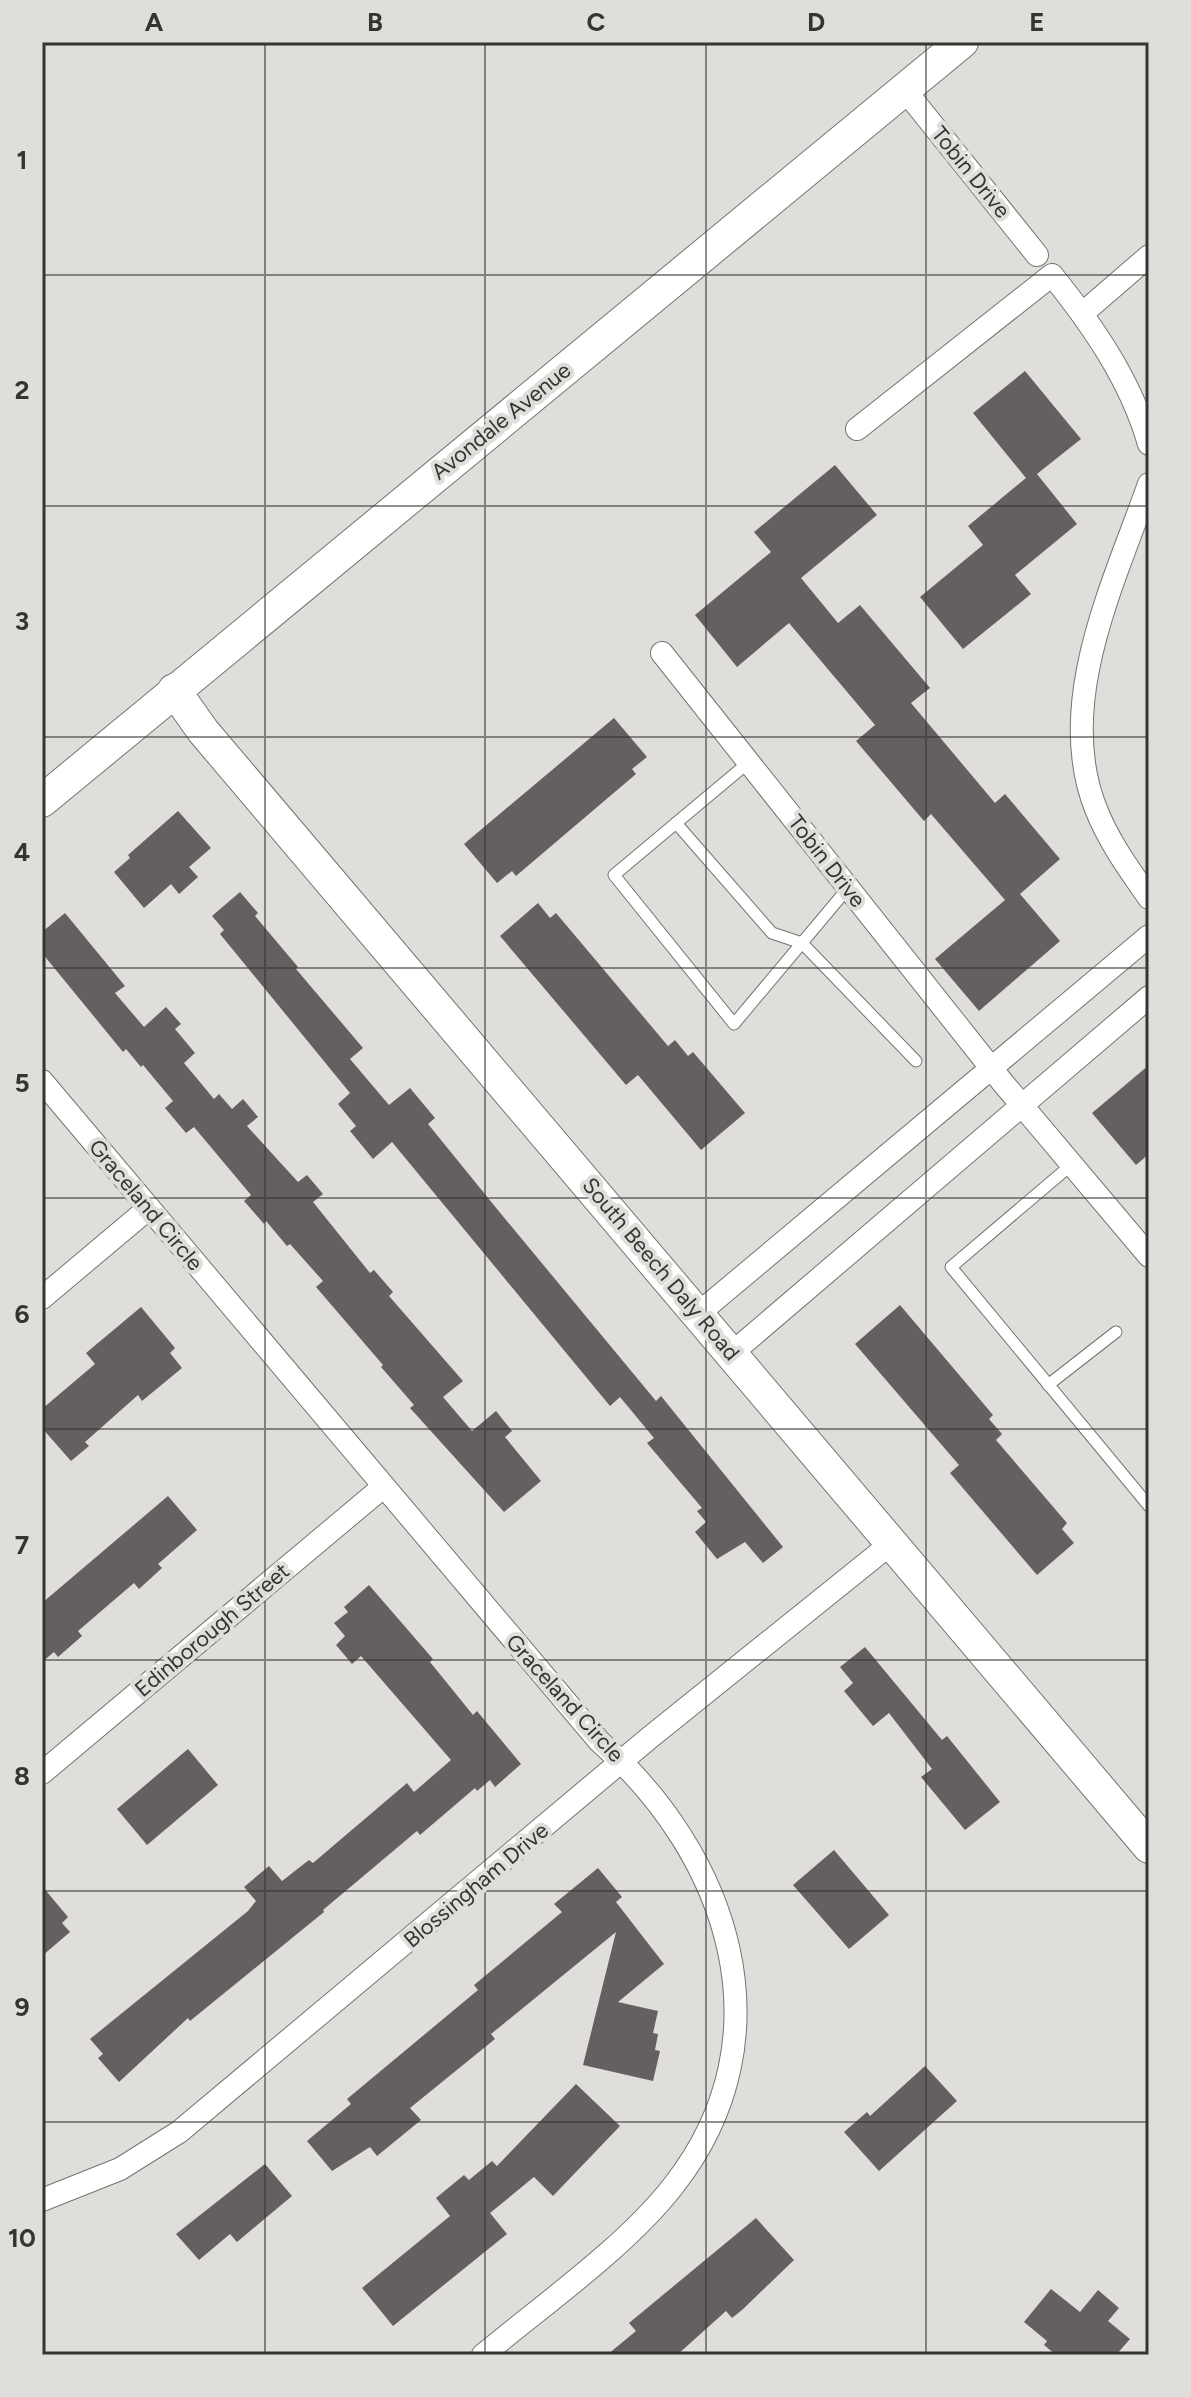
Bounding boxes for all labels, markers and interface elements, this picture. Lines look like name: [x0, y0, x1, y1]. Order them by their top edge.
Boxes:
text: A: [145, 6, 164, 38]
text: B: [367, 6, 383, 38]
text: C: [587, 6, 606, 38]
text: D: [807, 6, 825, 38]
text: E: [1029, 6, 1045, 38]
street label: Tobin Drive: [926, 121, 1016, 223]
text: 1: [17, 144, 27, 176]
street label: Avondale Avenue: [426, 356, 576, 486]
text: 2: [14, 374, 30, 406]
text: 3: [15, 605, 29, 637]
street label: Tobin Drive: [782, 809, 872, 913]
text: 4: [14, 836, 30, 868]
text: 5: [14, 1067, 30, 1099]
street label: Graceland Circle: [83, 1134, 209, 1276]
street label: South Beech Daly Road: [577, 1172, 745, 1366]
text: 6: [14, 1298, 30, 1330]
text: 7: [15, 1529, 29, 1561]
street label: Edinborough Street: [129, 1557, 295, 1703]
street label: Graceland Circle: [500, 1628, 630, 1768]
text: 8: [14, 1760, 30, 1792]
street label: Blossingham Drive: [398, 1817, 554, 1953]
text: 9: [14, 1991, 30, 2023]
text: 10: [8, 2222, 36, 2254]

